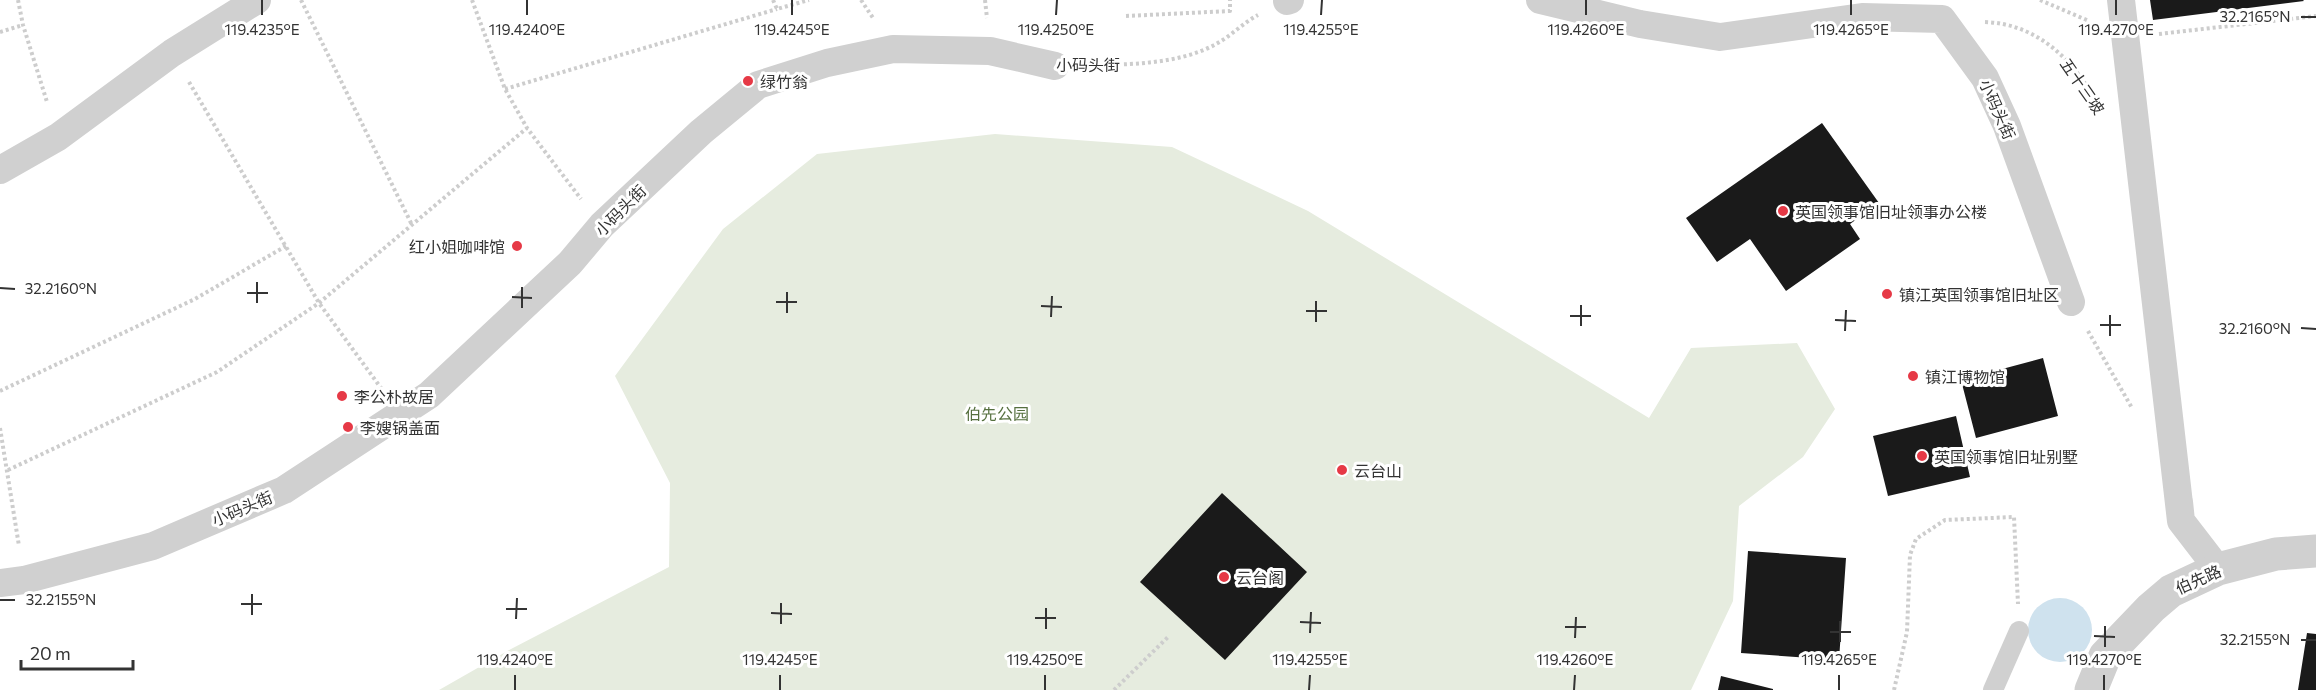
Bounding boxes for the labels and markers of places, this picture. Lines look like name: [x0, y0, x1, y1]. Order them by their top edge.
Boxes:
place label: 绿竹翁: [760, 72, 808, 91]
marker: 绿竹翁: [741, 74, 755, 88]
place label: 英国领事馆旧址领事办公楼: [1795, 202, 1987, 221]
marker: 英国领事馆旧址领事办公楼: [1776, 204, 1790, 218]
place label: 红小姐咖啡馆: [409, 237, 505, 256]
marker: 红小姐咖啡馆: [510, 239, 524, 253]
place label: 镇江英国领事馆旧址区: [1899, 285, 2059, 304]
marker: 镇江英国领事馆旧址区: [1880, 287, 1894, 301]
place label: 镇江博物馆: [1925, 367, 2005, 386]
marker: 镇江博物馆: [1906, 369, 1920, 383]
place label: 李公朴故居: [354, 387, 434, 406]
marker: 李公朴故居: [335, 389, 349, 403]
place label: 李嫂锅盖面: [360, 418, 440, 437]
marker: 李嫂锅盖面: [341, 420, 355, 434]
place label: 英国领事馆旧址别墅: [1934, 447, 2078, 466]
marker: 英国领事馆旧址别墅: [1915, 449, 1929, 463]
place label: 云台山: [1354, 461, 1402, 480]
marker: 云台山: [1335, 463, 1349, 477]
place label: 云台阁: [1236, 568, 1284, 587]
marker: 云台阁: [1217, 570, 1231, 584]

